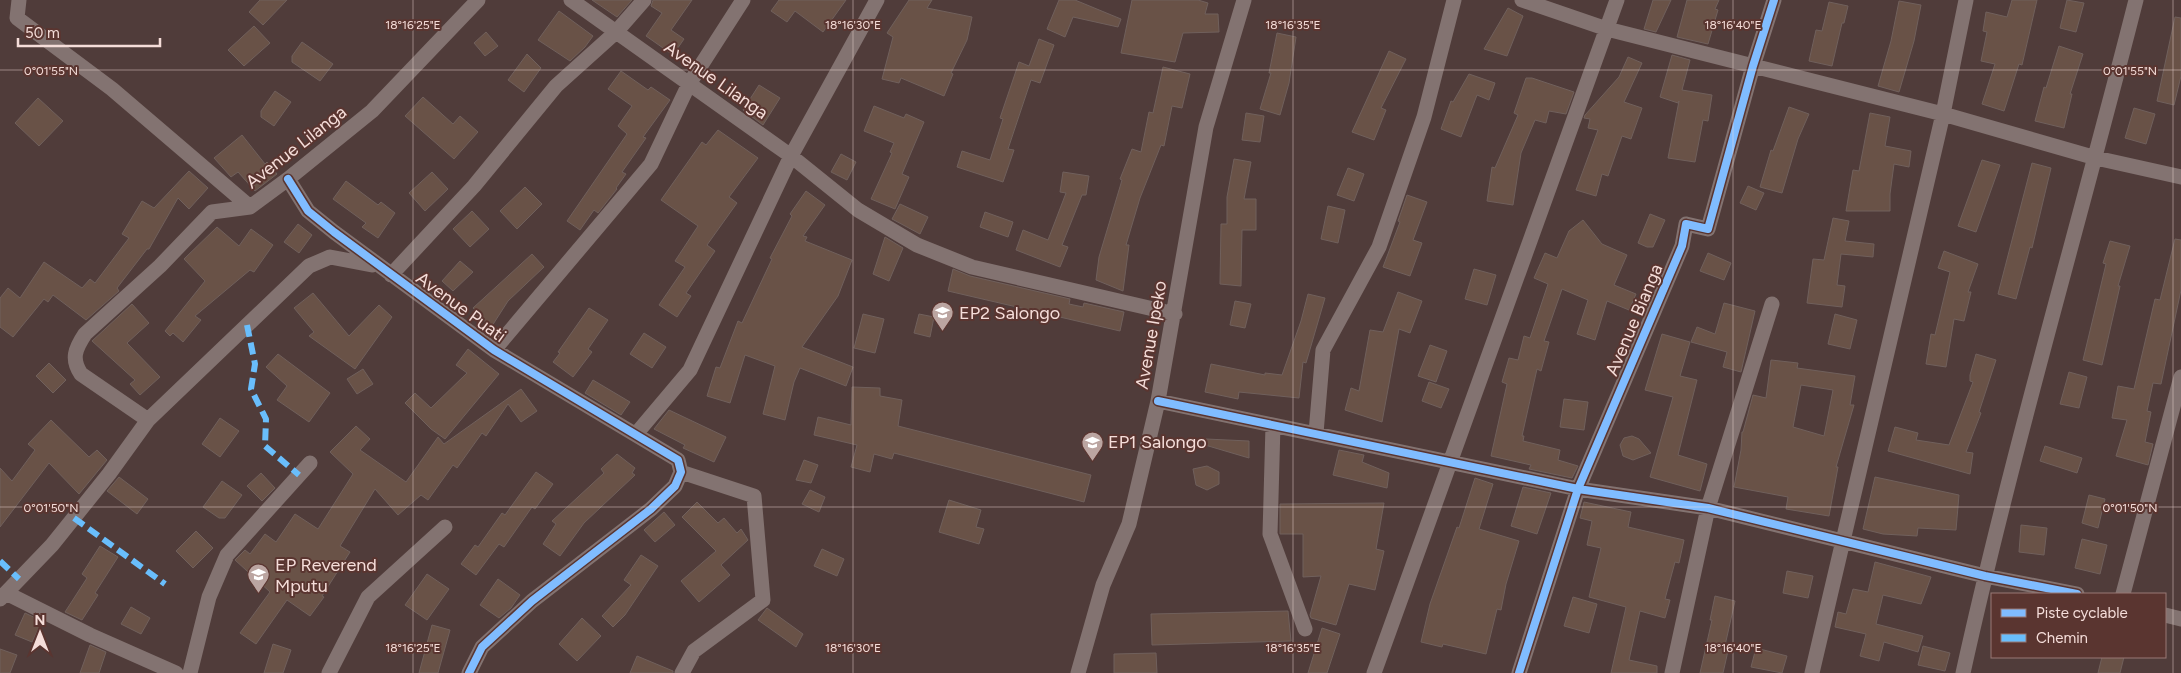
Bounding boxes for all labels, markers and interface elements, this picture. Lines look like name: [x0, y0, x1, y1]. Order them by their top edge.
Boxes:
scale bar: [18, 15, 160, 47]
text: 18°16'25"E: [385, 18, 441, 32]
text: 18°16'30"E: [825, 18, 881, 32]
text: 18°16'35"E: [1265, 18, 1321, 32]
text: 18°16'40"E: [1705, 18, 1762, 32]
text: 50 m: [25, 24, 60, 42]
street label: Avenue Lilanga: [660, 36, 772, 124]
text: 0°01'55"N: [24, 64, 78, 78]
text: 0°01'55"N: [2103, 64, 2157, 78]
street label: Avenue Lilanga: [241, 101, 351, 193]
street label: Avenue Bianga: [1601, 261, 1667, 379]
street label: Avenue Puati: [412, 267, 510, 347]
street label: Avenue Ipeko: [1131, 279, 1171, 391]
school or university icon: EP2 Salongo: [931, 301, 955, 332]
place label: EP2 Salongo: [959, 302, 1060, 324]
school or university icon: EP1 Salongo: [1080, 430, 1104, 461]
place label: EP1 Salongo: [1108, 431, 1207, 453]
text: 0°01'50"N: [24, 501, 78, 515]
text: 0°01'50"N: [2103, 501, 2157, 515]
place label: EP Reverend Mputu: [275, 554, 377, 597]
school or university icon: EP Reverend Mputu: [247, 563, 271, 594]
legend: [1991, 593, 2166, 658]
text: Piste cyclable: [2036, 604, 2128, 622]
north arrow: [15, 608, 65, 658]
text: N: [35, 612, 45, 629]
text: Chemin: [2036, 629, 2088, 647]
text: 18°16'25"E: [385, 641, 441, 655]
text: 18°16'30"E: [825, 641, 881, 655]
text: 18°16'35"E: [1265, 641, 1321, 655]
text: 18°16'40"E: [1705, 641, 1762, 655]

